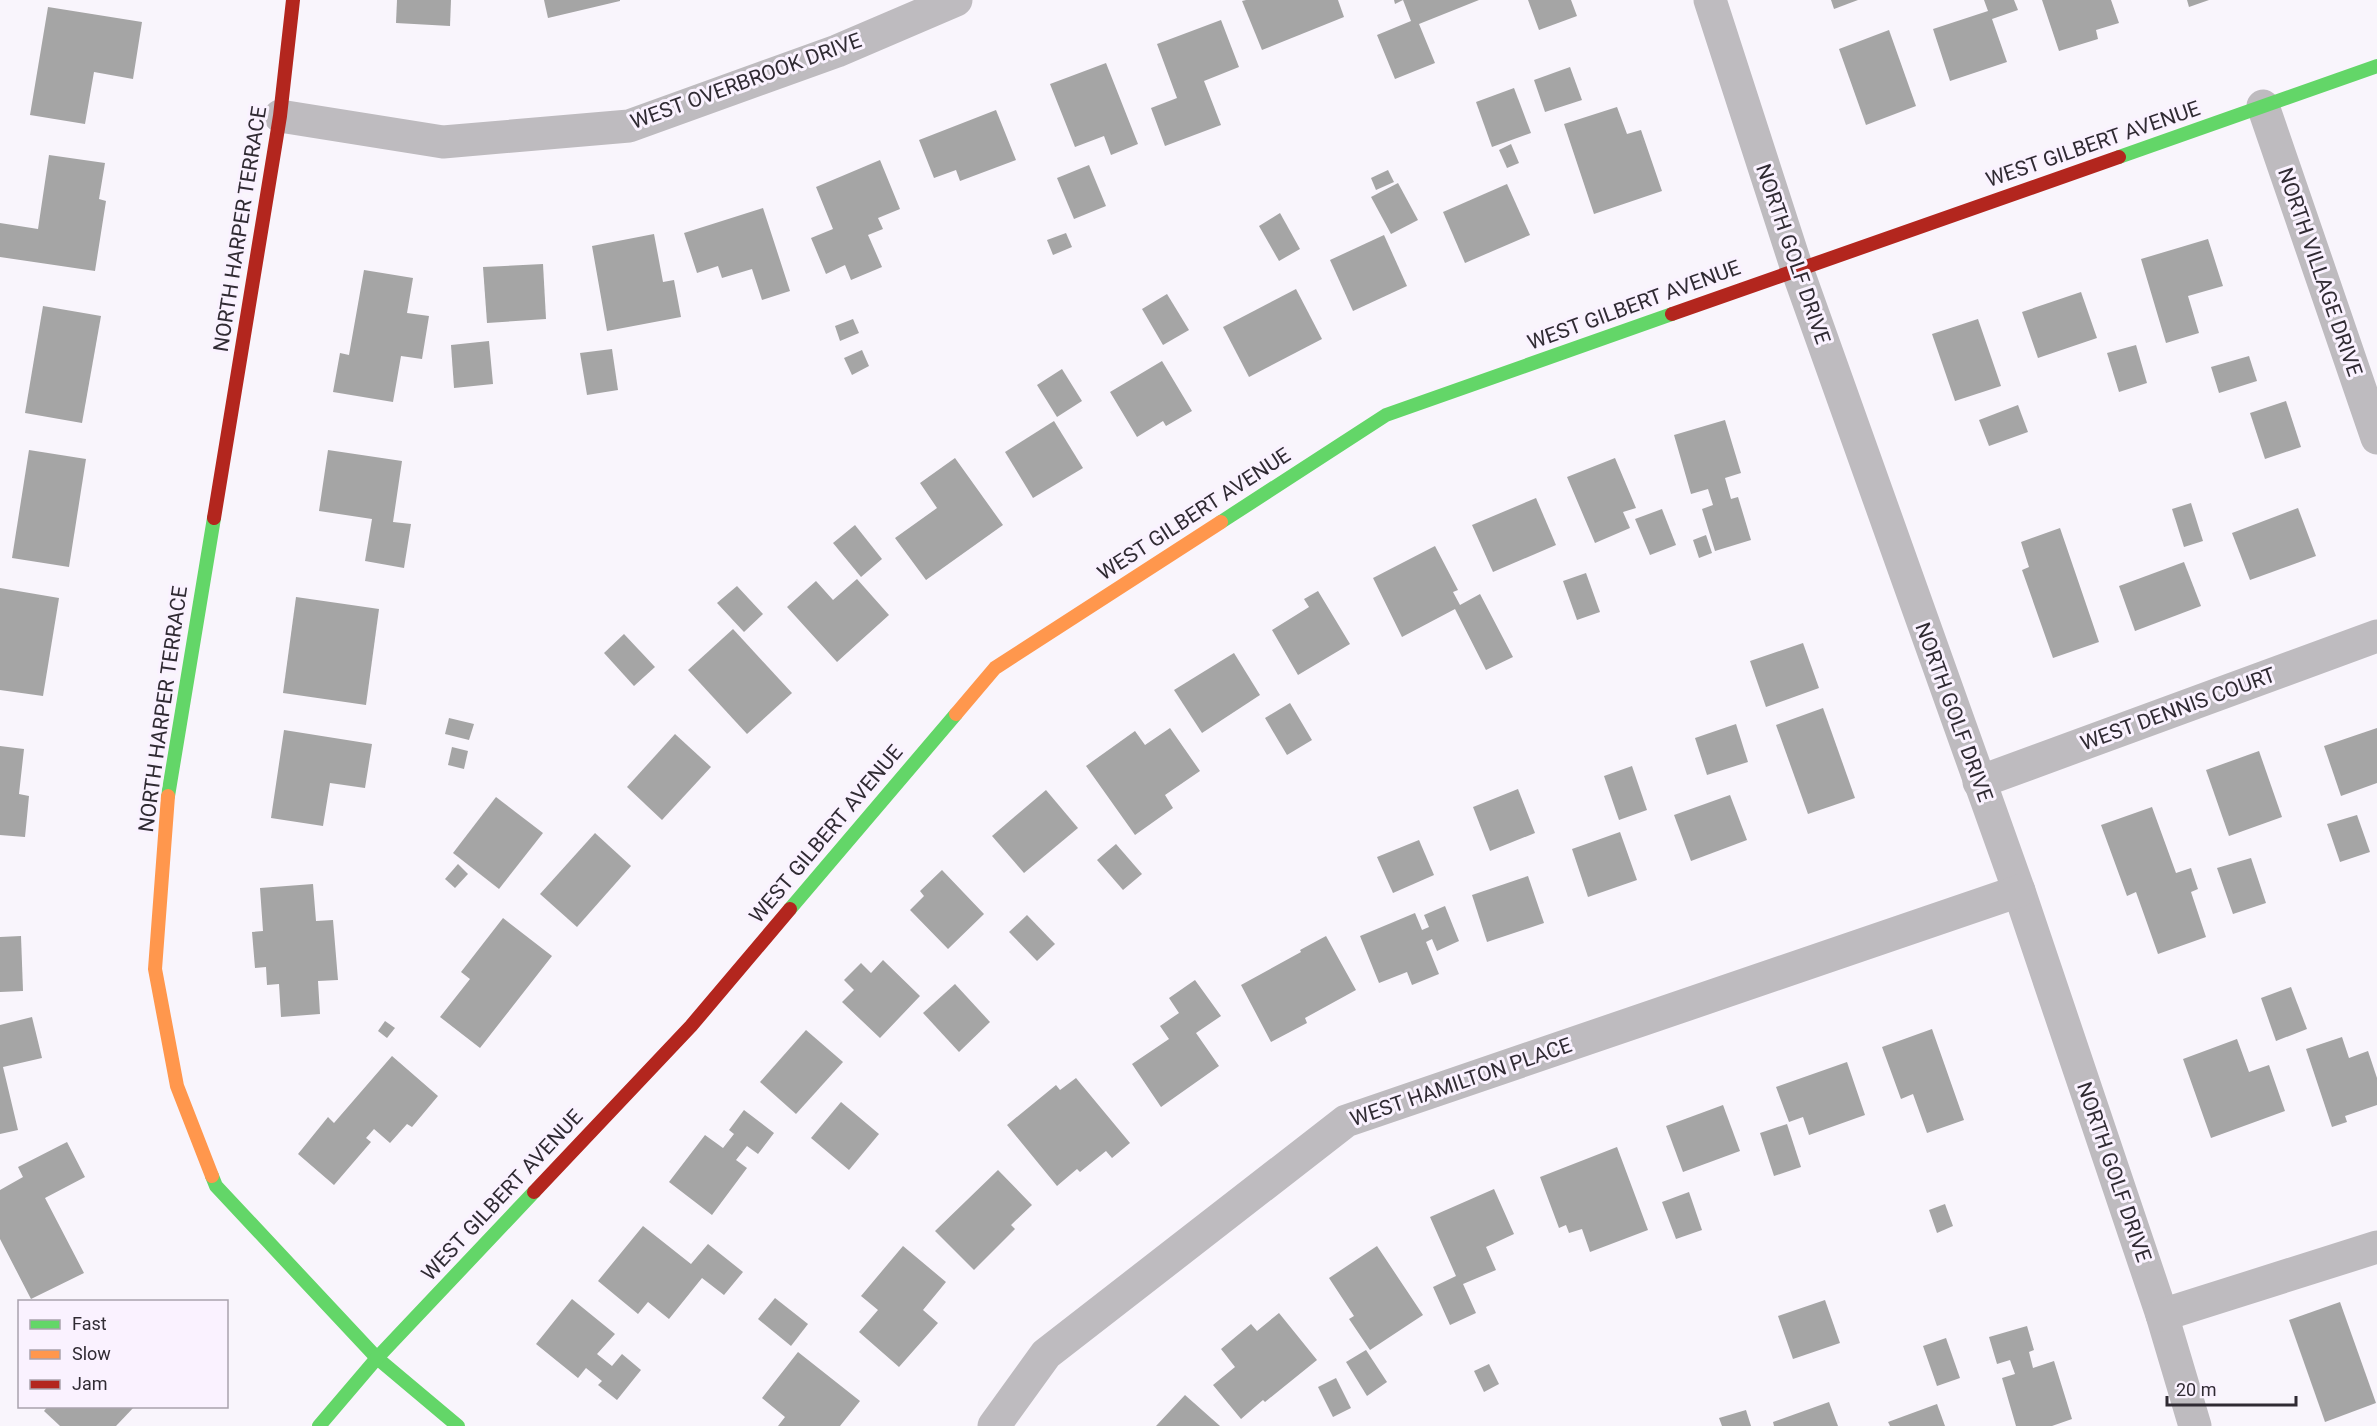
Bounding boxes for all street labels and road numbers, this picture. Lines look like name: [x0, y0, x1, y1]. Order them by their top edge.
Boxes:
street label: WEST OVERBROOK DRIVE: [627, 28, 865, 134]
street label: WEST GILBERT AVENUE: [1983, 96, 2203, 192]
street label: NORTH HARPER TERRACE: [209, 104, 271, 354]
street label: NORTH GOLF DRIVE: [1751, 161, 1835, 347]
street label: NORTH VILLAGE DRIVE: [2273, 165, 2367, 379]
street label: WEST GILBERT AVENUE: [1524, 255, 1744, 355]
street label: WEST GILBERT AVENUE: [1093, 443, 1295, 585]
street label: NORTH HARPER TERRACE: [134, 584, 192, 834]
street label: NORTH GOLF DRIVE: [1910, 619, 1998, 805]
street label: WEST DENNIS COURT: [2077, 662, 2279, 755]
street label: WEST GILBERT AVENUE: [745, 740, 907, 928]
street label: WEST HAMILTON PLACE: [1347, 1033, 1575, 1131]
street label: NORTH GOLF DRIVE: [2072, 1079, 2156, 1265]
street label: WEST GILBERT AVENUE: [417, 1105, 587, 1285]

